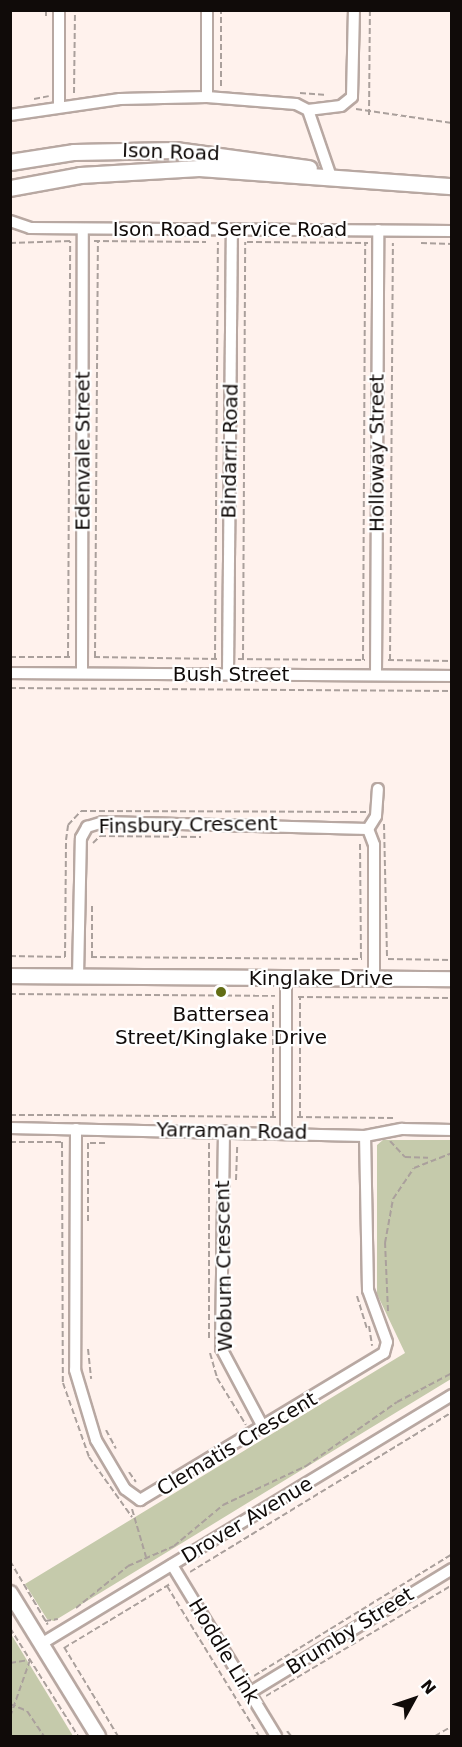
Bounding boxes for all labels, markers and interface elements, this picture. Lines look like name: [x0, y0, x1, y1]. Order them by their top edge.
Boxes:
street label: Ison Road: [122, 138, 220, 166]
street label: Ison Road Service Road: [113, 217, 347, 241]
street label: Edenvale Street: [71, 371, 95, 531]
street label: Holloway Street: [365, 374, 389, 532]
street label: Bindarri Road: [217, 383, 243, 519]
street label: Bush Street: [173, 662, 289, 686]
street label: Finsbury Crescent: [98, 811, 278, 839]
street label: Kinglake Drive: [249, 966, 393, 990]
marker: Battersea Street/Kinglake Drive: [214, 985, 228, 999]
place label: Battersea Street/Kinglake Drive: [115, 1002, 327, 1049]
street label: Yarraman Road: [156, 1118, 308, 1144]
street label: Woburn Crescent: [211, 1180, 237, 1352]
street label: Clematis Crescent: [153, 1387, 321, 1501]
street label: Drover Avenue: [177, 1471, 317, 1569]
street label: Brumby Street: [282, 1582, 418, 1680]
street label: Hoddle Link: [183, 1594, 265, 1708]
north arrow: [384, 1669, 444, 1729]
text: N: [417, 1676, 440, 1698]

